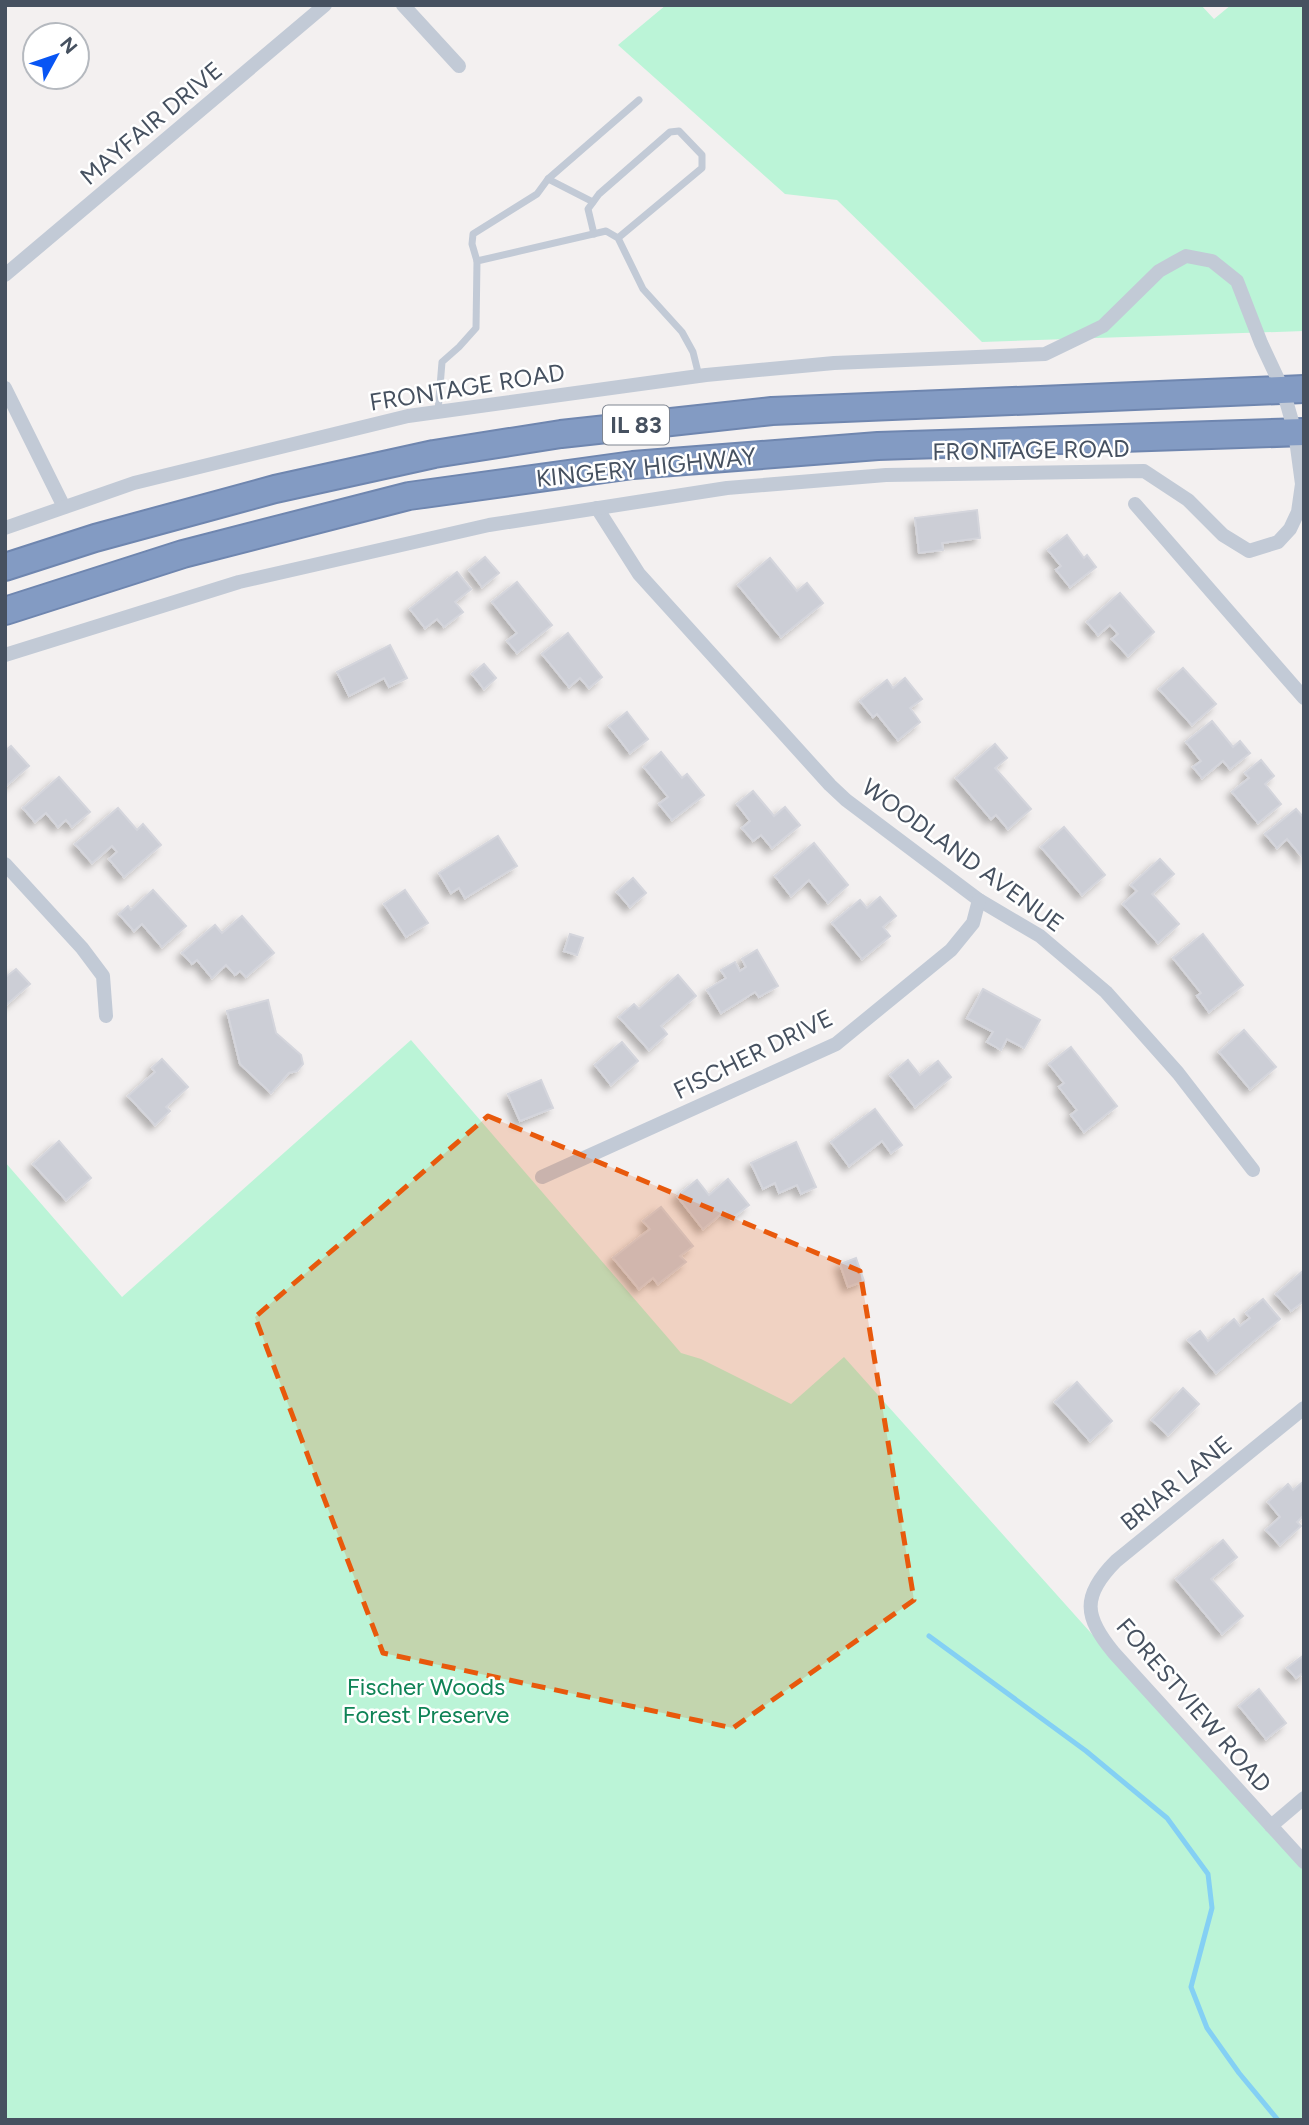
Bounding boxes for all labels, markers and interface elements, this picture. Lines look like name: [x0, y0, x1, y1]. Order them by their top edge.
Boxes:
north arrow: [21, 21, 91, 91]
text: N: [55, 32, 82, 58]
street label: MAYFAIR DRIVE: [74, 55, 228, 191]
street label: FRONTAGE ROAD: [367, 357, 567, 417]
road number: IL 83: [603, 406, 669, 444]
street label: FRONTAGE ROAD: [932, 434, 1130, 466]
street label: KINGERY HIGHWAY: [535, 441, 758, 493]
street label: WOODLAND AVENUE: [856, 772, 1070, 938]
street label: FISCHER DRIVE: [669, 1003, 837, 1105]
street label: BRIAR LANE: [1114, 1429, 1238, 1537]
street label: FORESTVIEW ROAD: [1110, 1612, 1278, 1798]
park label: Fischer Woods Forest Preserve: [343, 1672, 509, 1729]

